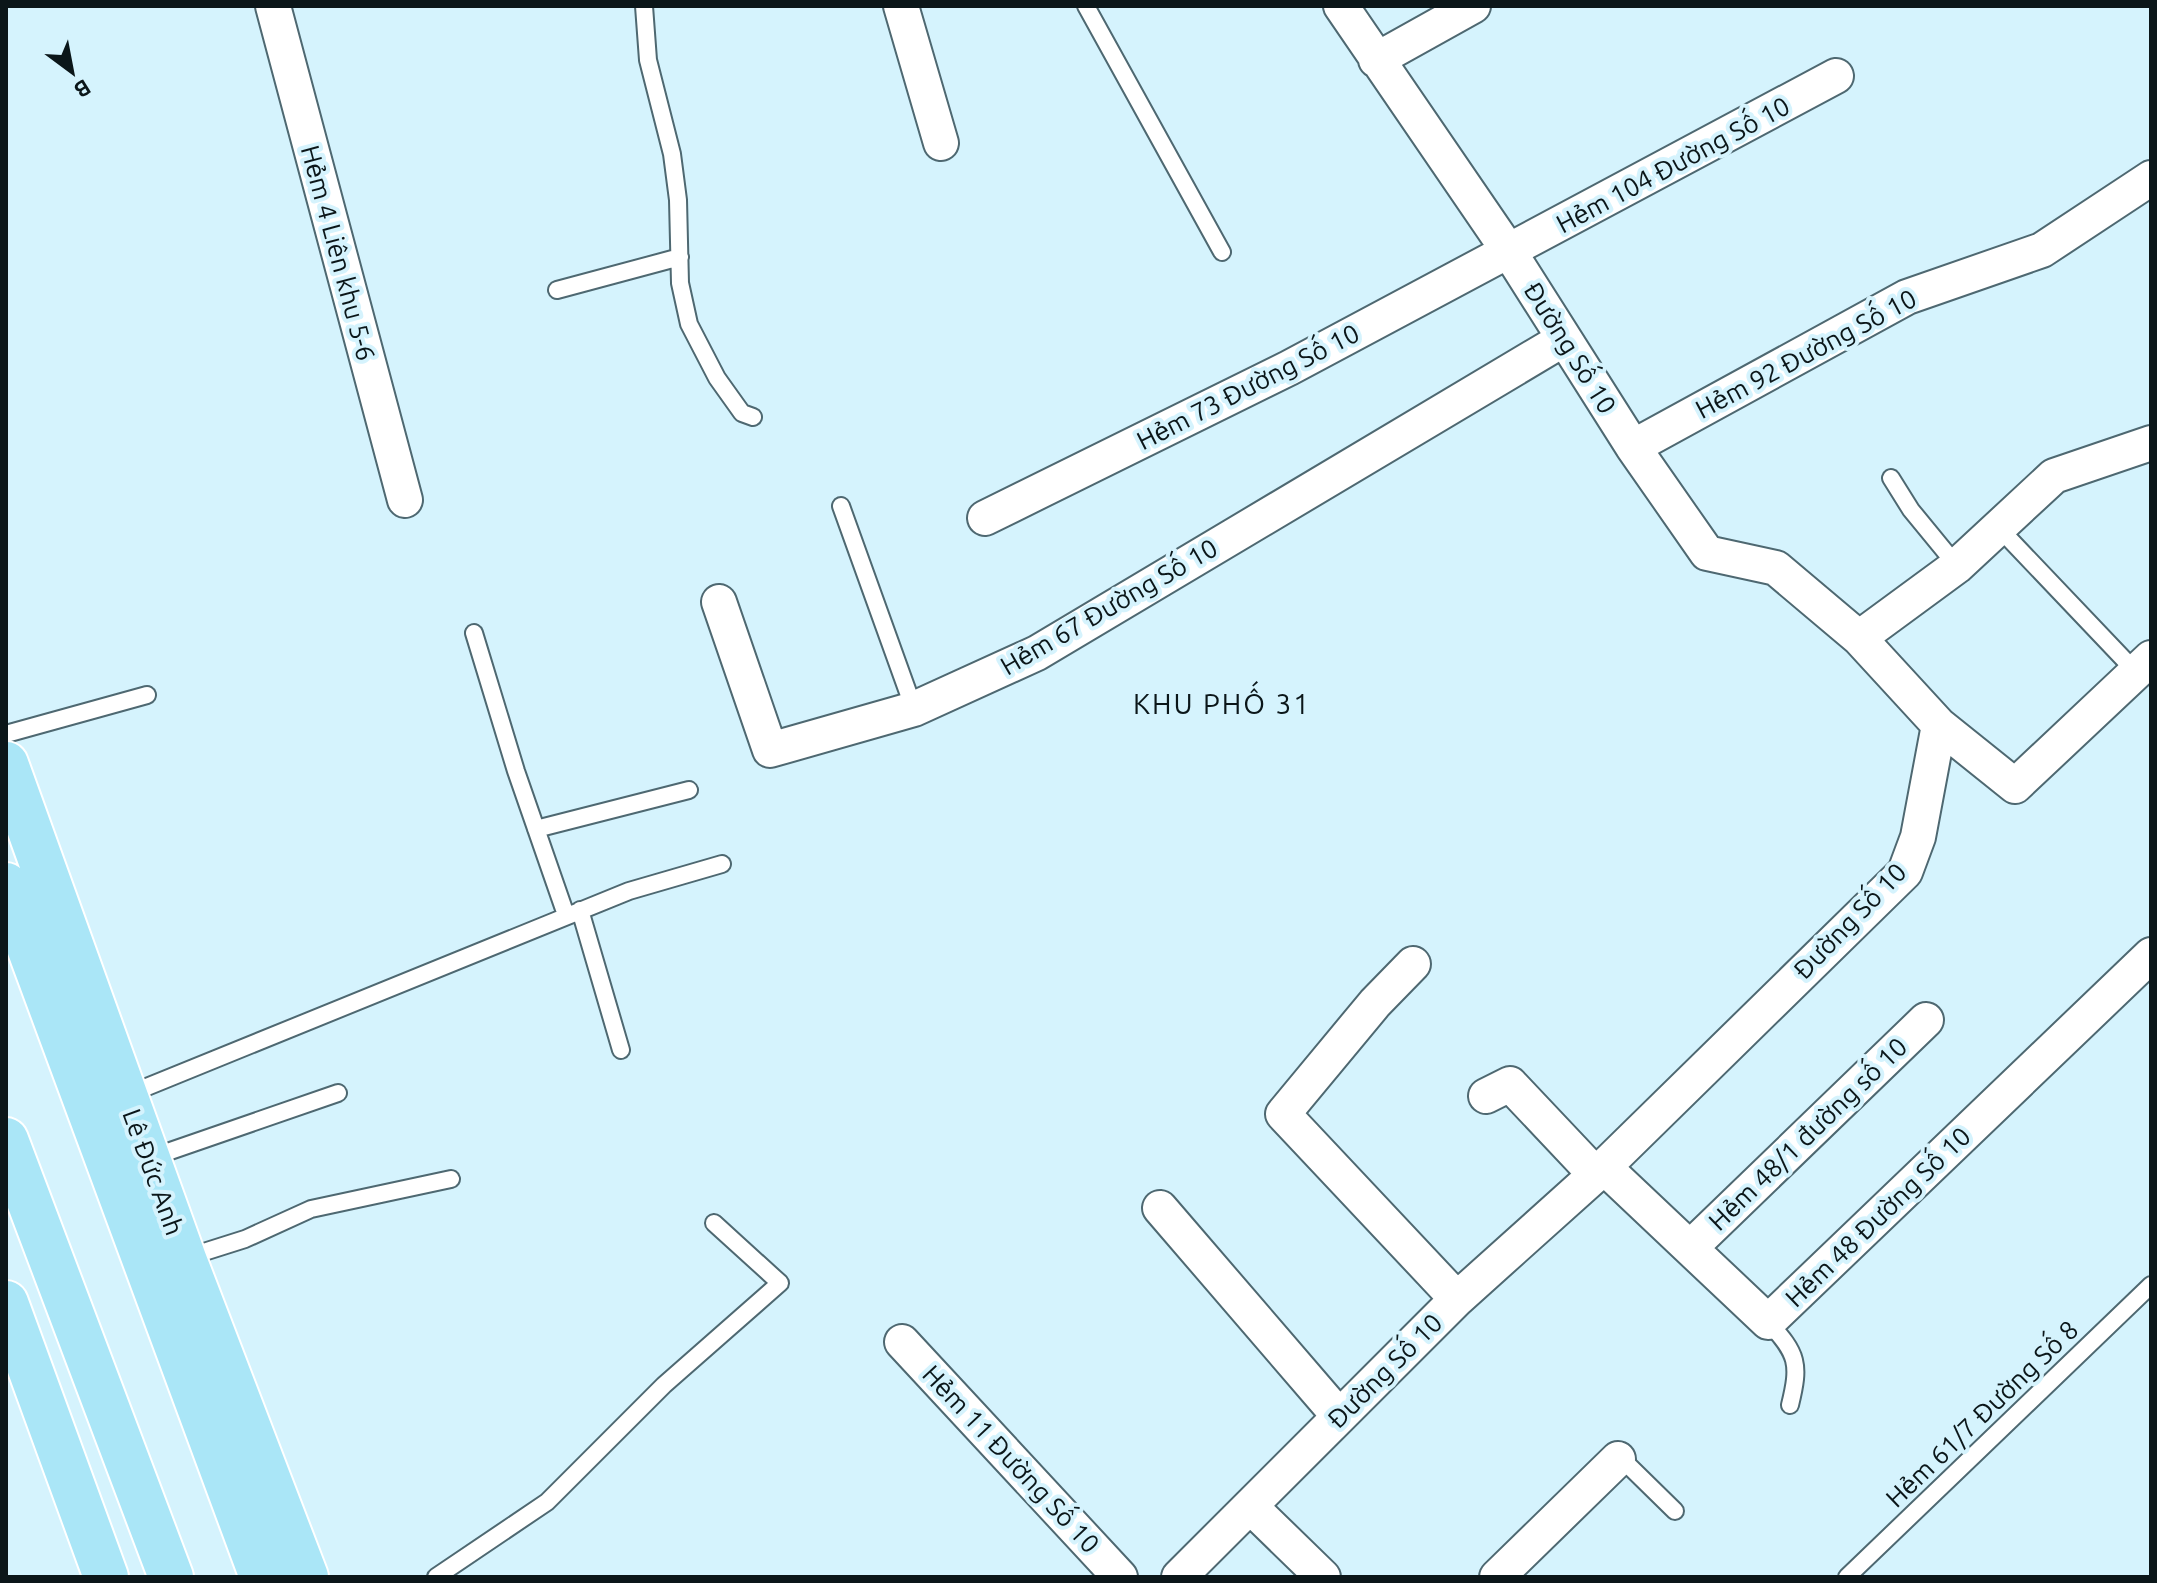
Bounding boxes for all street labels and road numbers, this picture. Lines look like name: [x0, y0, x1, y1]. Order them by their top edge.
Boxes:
street label: Hẻm 104 Đường Số 10: [1550, 88, 1794, 238]
street label: Hẻm 4 Liên khu 5-6: [296, 142, 381, 364]
street label: Đường Số 10: [1519, 275, 1625, 419]
street label: Hẻm 92 Đường Số 10: [1689, 280, 1921, 424]
street label: Hẻm 73 Đường Số 10: [1130, 315, 1364, 455]
street label: Hẻm 67 Đường Số 10: [994, 530, 1222, 680]
street label: Đường Số 10: [1785, 855, 1912, 984]
street label: Hẻm 48/1 đường số 10: [1700, 1029, 1913, 1236]
street label: Lê Đức Anh: [117, 1105, 190, 1239]
street label: Hẻm 48 Đường Số 10: [1777, 1119, 1976, 1312]
street label: Đường Số 10: [1319, 1305, 1448, 1434]
street label: Hẻm 61/7 Đường Số 8: [1877, 1312, 2083, 1513]
street label: Hẻm 11 Đường Số 10: [917, 1357, 1108, 1558]

